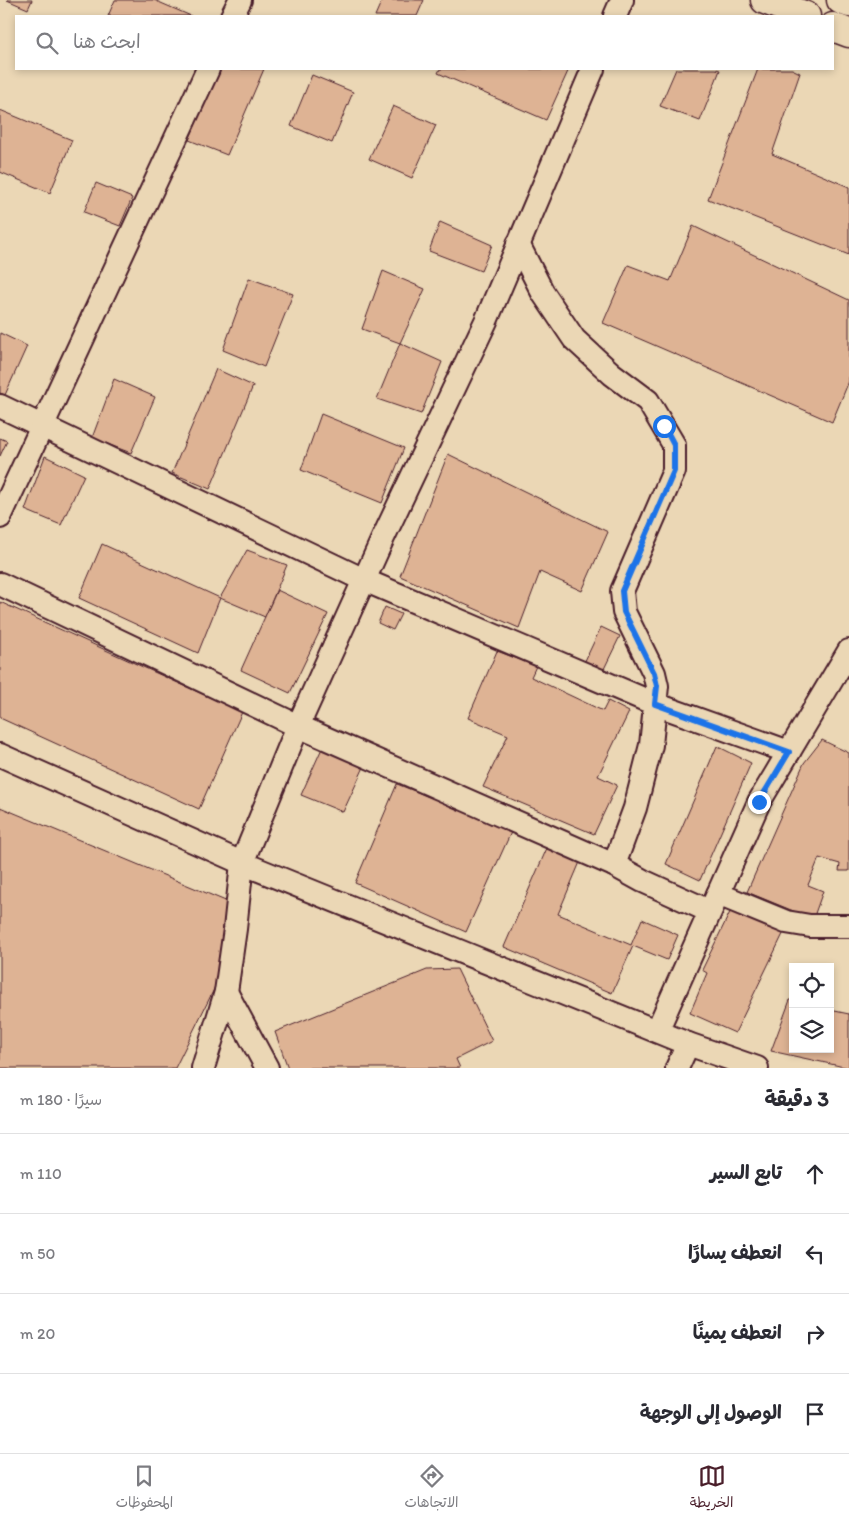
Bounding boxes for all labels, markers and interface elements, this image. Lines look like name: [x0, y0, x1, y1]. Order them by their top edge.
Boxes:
search box: [15, 15, 834, 70]
icon: search: [33, 29, 61, 57]
text: ابحث هنا: [73, 30, 141, 53]
route start: [653, 415, 676, 438]
route end: [748, 791, 771, 814]
map controls: [789, 963, 834, 1053]
button: locate: [789, 963, 834, 1008]
button: layers: [789, 1008, 834, 1053]
text: 3 دقيقة: [764, 1086, 829, 1111]
text: سيرًا · 180 m: [20, 1090, 102, 1109]
icon: ahead: [801, 1160, 829, 1188]
text: تابع السير: [710, 1161, 782, 1184]
text: 110 m: [20, 1164, 62, 1183]
icon: left: [801, 1240, 829, 1268]
text: انعطف يسارًا: [688, 1241, 782, 1264]
text: 50 m: [20, 1244, 55, 1263]
icon: right: [801, 1320, 829, 1348]
text: انعطف يمينًا: [693, 1321, 782, 1344]
text: 20 m: [20, 1324, 55, 1343]
icon: arrive: [801, 1400, 829, 1428]
text: الوصول إلى الوجهة: [640, 1401, 782, 1424]
tab: المحفوظات: [116, 1462, 173, 1515]
tab: الاتجاهات: [404, 1462, 459, 1515]
tab: الخريطة: [690, 1462, 733, 1515]

